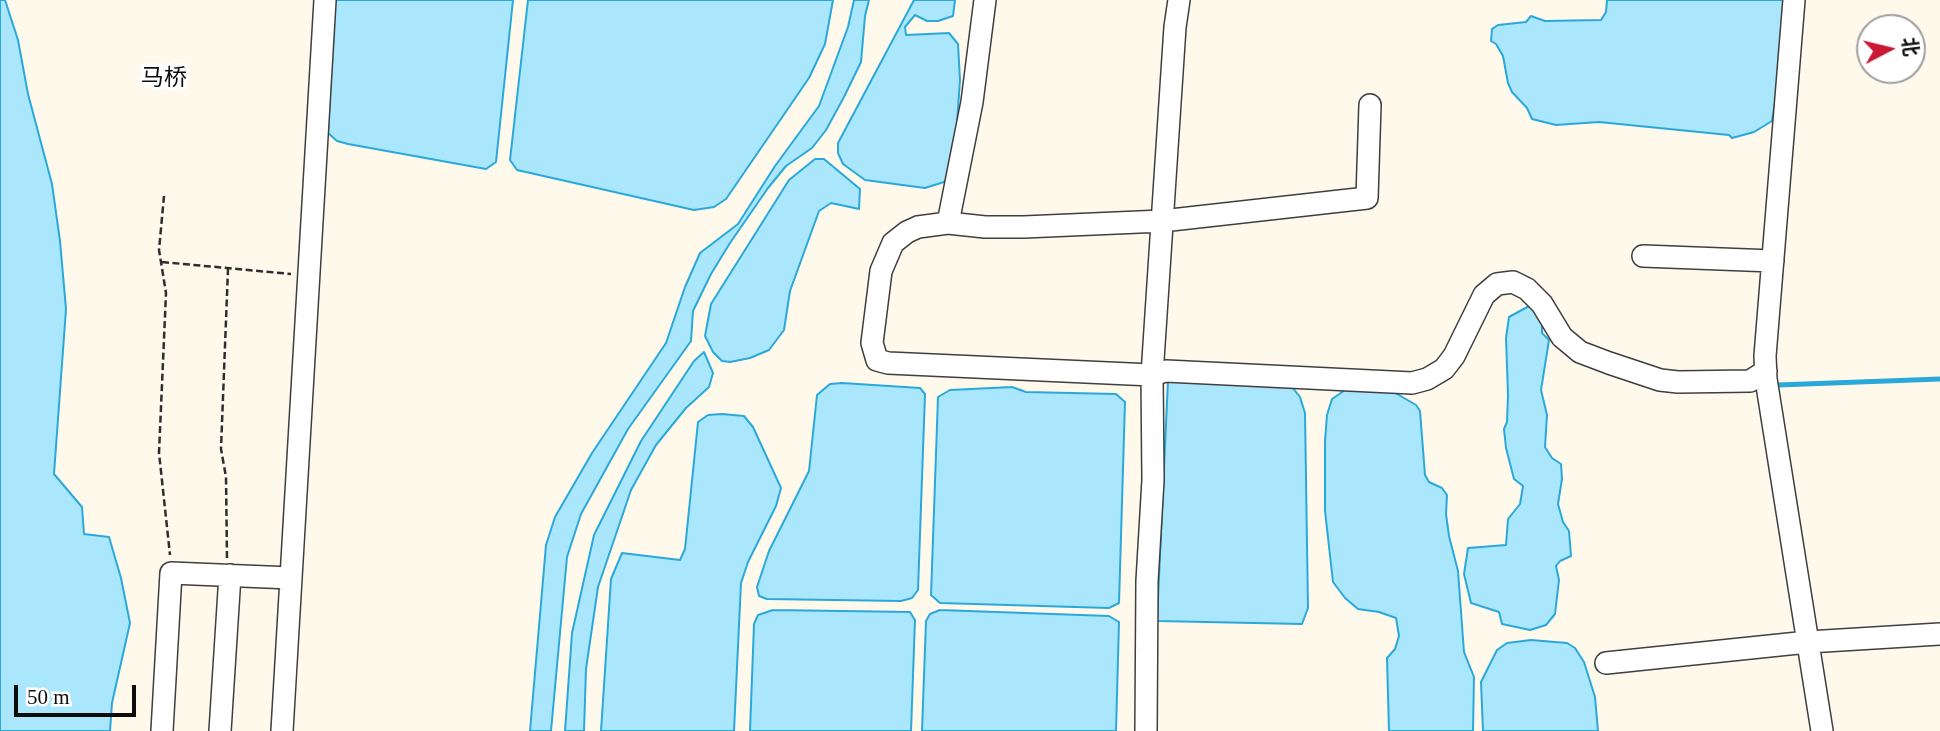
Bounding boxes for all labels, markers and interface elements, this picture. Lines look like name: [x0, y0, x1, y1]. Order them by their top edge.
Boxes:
north arrow: [1856, 14, 1926, 84]
text: 北: [1899, 36, 1922, 57]
district label: 马桥: [141, 65, 187, 93]
scale bar: [18, 672, 140, 716]
text: 50 m: [27, 685, 70, 709]

